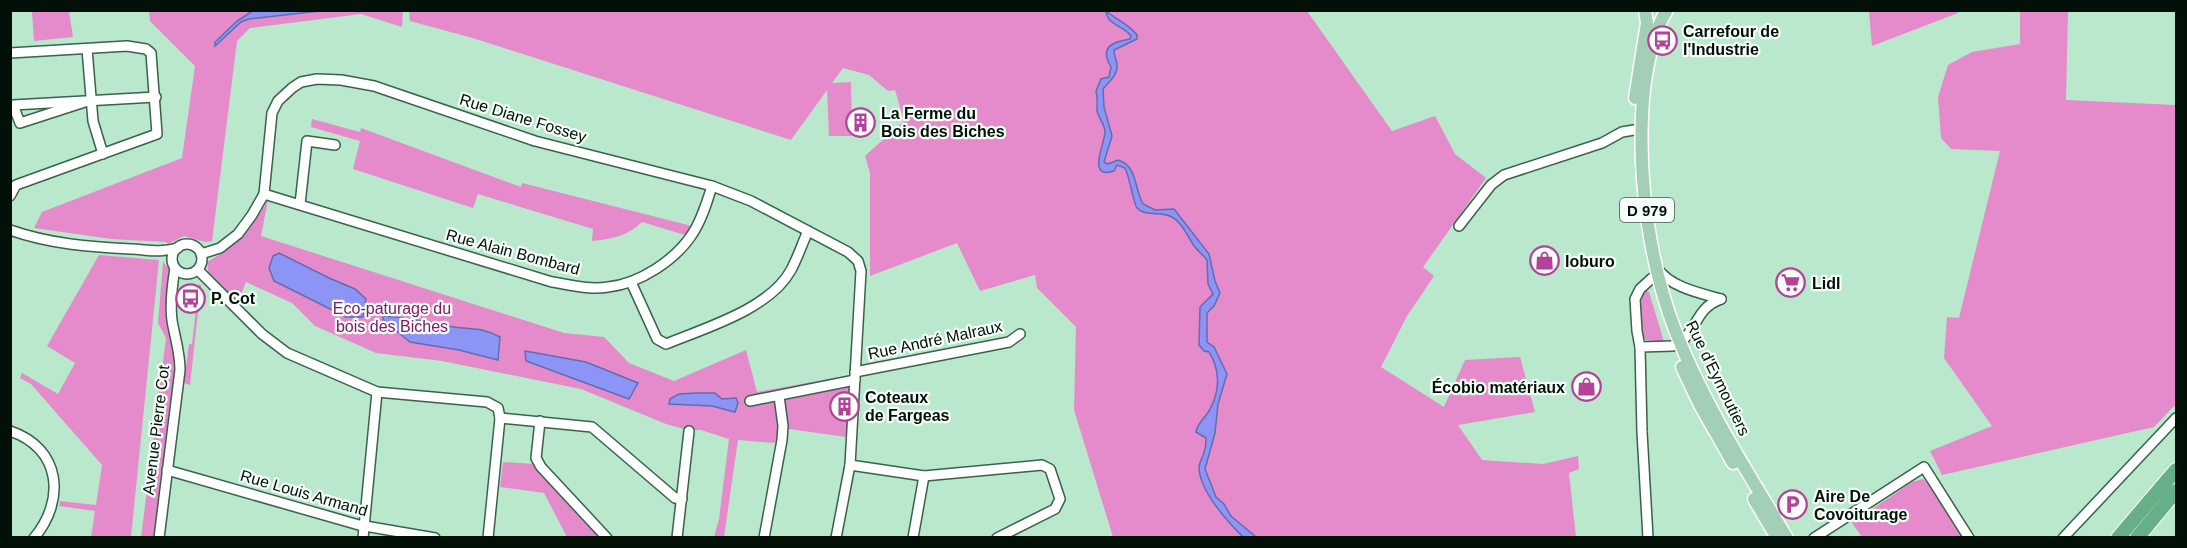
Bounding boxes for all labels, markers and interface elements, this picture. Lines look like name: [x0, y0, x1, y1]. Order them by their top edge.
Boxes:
place label: Carrefour de l'Industrie: [1683, 23, 1779, 58]
bus stop icon: Carrefour de l'Industrie: [1646, 24, 1678, 56]
street label: Rue Diane Fossey: [458, 91, 588, 145]
place label: La Ferme du Bois des Biches: [881, 105, 1005, 140]
building icon: La Ferme du Bois des Biches: [844, 106, 876, 138]
road number: D 979: [1620, 198, 1674, 222]
street label: Rue Alain Bombard: [444, 226, 582, 278]
shop icon: Ioburo: [1528, 245, 1560, 277]
place label: Ioburo: [1565, 253, 1615, 270]
supermarket icon: Lidl: [1775, 267, 1807, 299]
place label: Lidl: [1812, 275, 1840, 292]
bus stop icon: P. Cot: [174, 282, 206, 314]
place label: P. Cot: [211, 290, 256, 307]
park label: Eco-paturage du bois des Biches: [333, 300, 451, 335]
street label: Rue André Malraux: [866, 317, 1004, 363]
street label: Rue d'Eymoutiers: [1683, 318, 1753, 438]
street label: Avenue Pierre Cot: [140, 364, 172, 496]
shop icon: Écobio matériaux: [1570, 371, 1602, 403]
place label: Écobio matériaux: [1432, 378, 1565, 396]
place label: Coteaux de Fargeas: [865, 389, 950, 424]
building icon: Coteaux de Fargeas: [828, 390, 860, 422]
street label: Rue Louis Armand: [238, 467, 370, 519]
place label: Aire De Covoiturage: [1814, 488, 1907, 523]
parking icon: Aire De Covoiturage: [1777, 489, 1809, 521]

